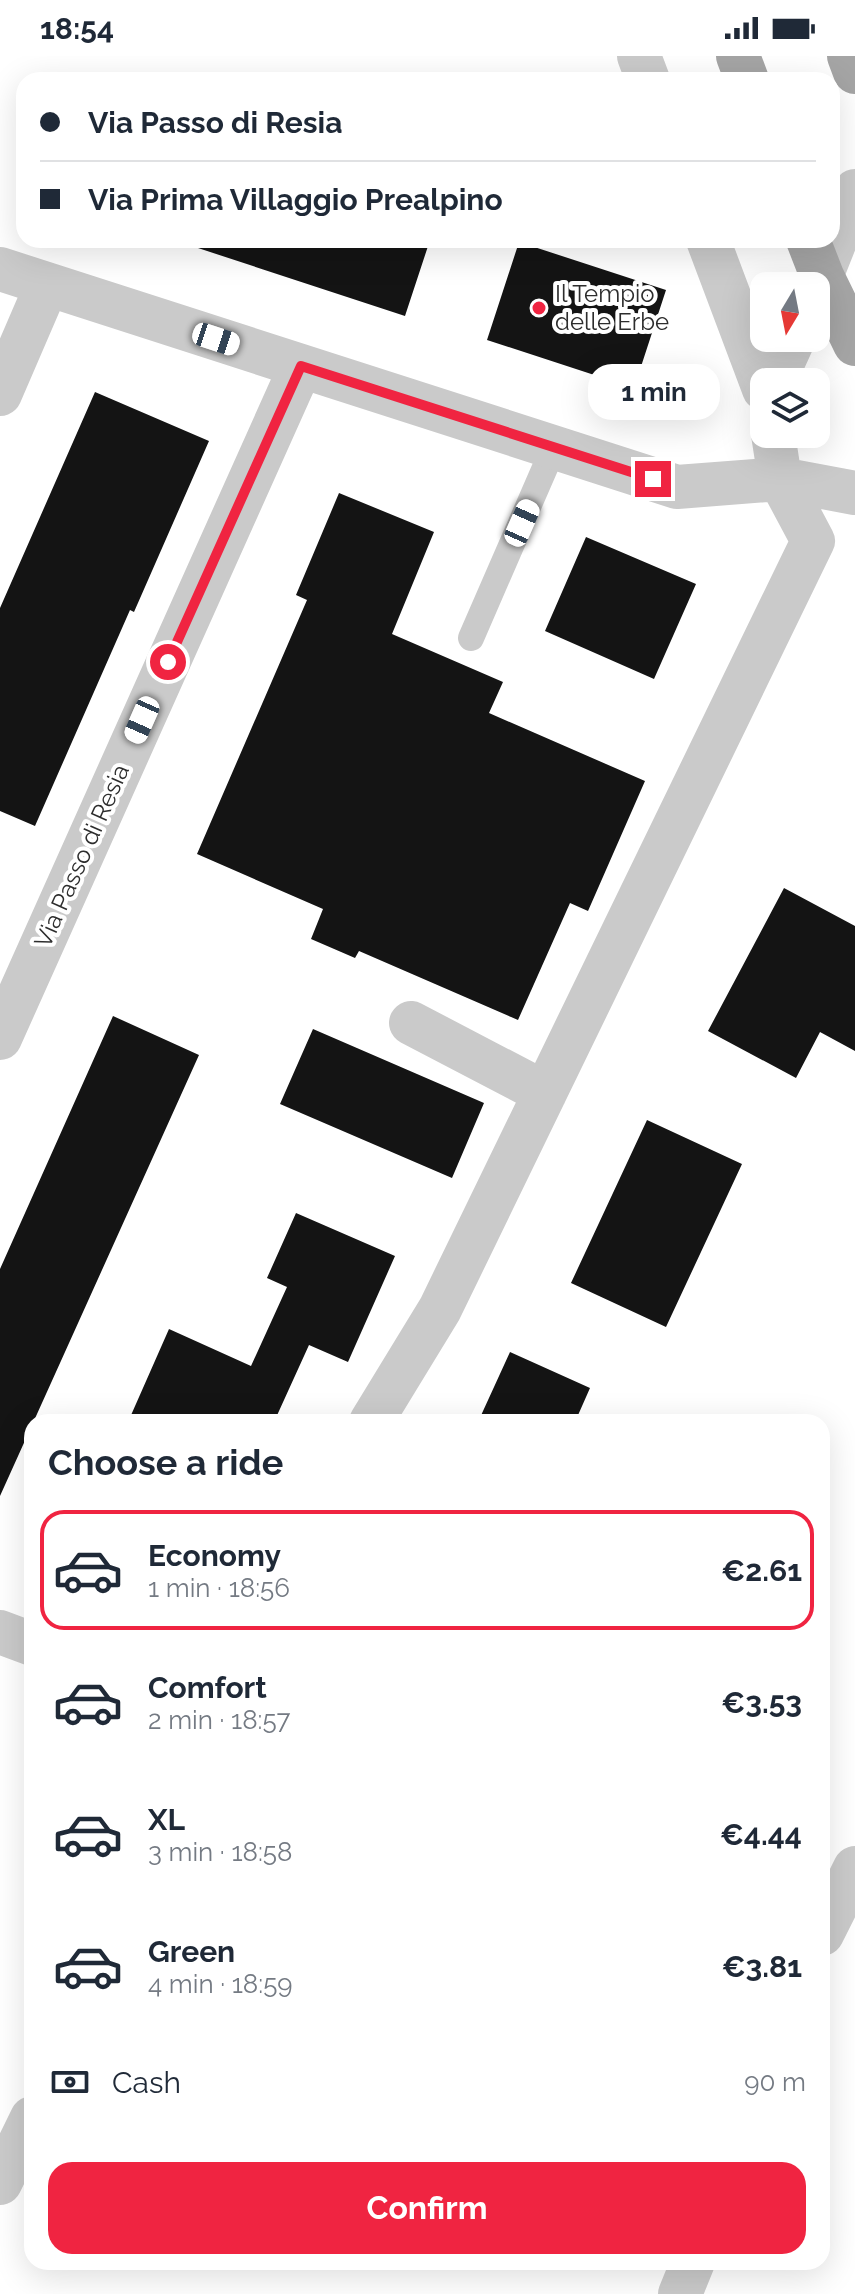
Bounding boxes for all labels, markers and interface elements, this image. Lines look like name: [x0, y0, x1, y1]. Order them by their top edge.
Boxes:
text: 18:54: [40, 11, 114, 46]
text: Via Passo di Resia: [88, 105, 342, 140]
text: Via Prima Villaggio Prealpino: [88, 182, 503, 217]
north arrow: [750, 272, 830, 352]
map controls: [750, 272, 830, 448]
place label: Il Tempio delle Erbe: [555, 279, 669, 336]
marker: Il Tempio delle Erbe: [530, 299, 548, 317]
car: [189, 320, 243, 358]
callout: 1 min: [587, 363, 719, 419]
button: layers: [750, 368, 830, 448]
text: 1 min: [621, 377, 687, 407]
route end: [635, 461, 671, 497]
car: [501, 496, 543, 550]
route start: [150, 644, 186, 680]
car: [121, 693, 163, 747]
street label: Via Passo di Resia: [28, 760, 135, 952]
text: Choose a ride: [48, 1441, 283, 1483]
icon: car: [52, 1534, 124, 1606]
text: Economy: [148, 1538, 281, 1573]
text: €2.61: [721, 1553, 802, 1588]
text: 1 min · 18:56: [148, 1573, 290, 1603]
icon: car: [52, 1666, 124, 1738]
text: Comfort: [148, 1670, 267, 1705]
text: €3.53: [721, 1685, 802, 1720]
text: 2 min · 18:57: [148, 1705, 291, 1735]
icon: car: [52, 1798, 124, 1870]
text: XL: [148, 1802, 185, 1837]
text: €4.44: [720, 1817, 802, 1852]
text: 3 min · 18:58: [148, 1837, 292, 1867]
icon: car: [52, 1930, 124, 2002]
text: Green: [148, 1934, 235, 1969]
text: €3.81: [722, 1949, 802, 1984]
text: 4 min · 18:59: [148, 1969, 293, 1999]
icon: cash: [48, 2060, 92, 2104]
text: Cash: [112, 2065, 181, 2100]
text: 90 m: [744, 2067, 806, 2097]
button: Confirm: [48, 2162, 806, 2254]

